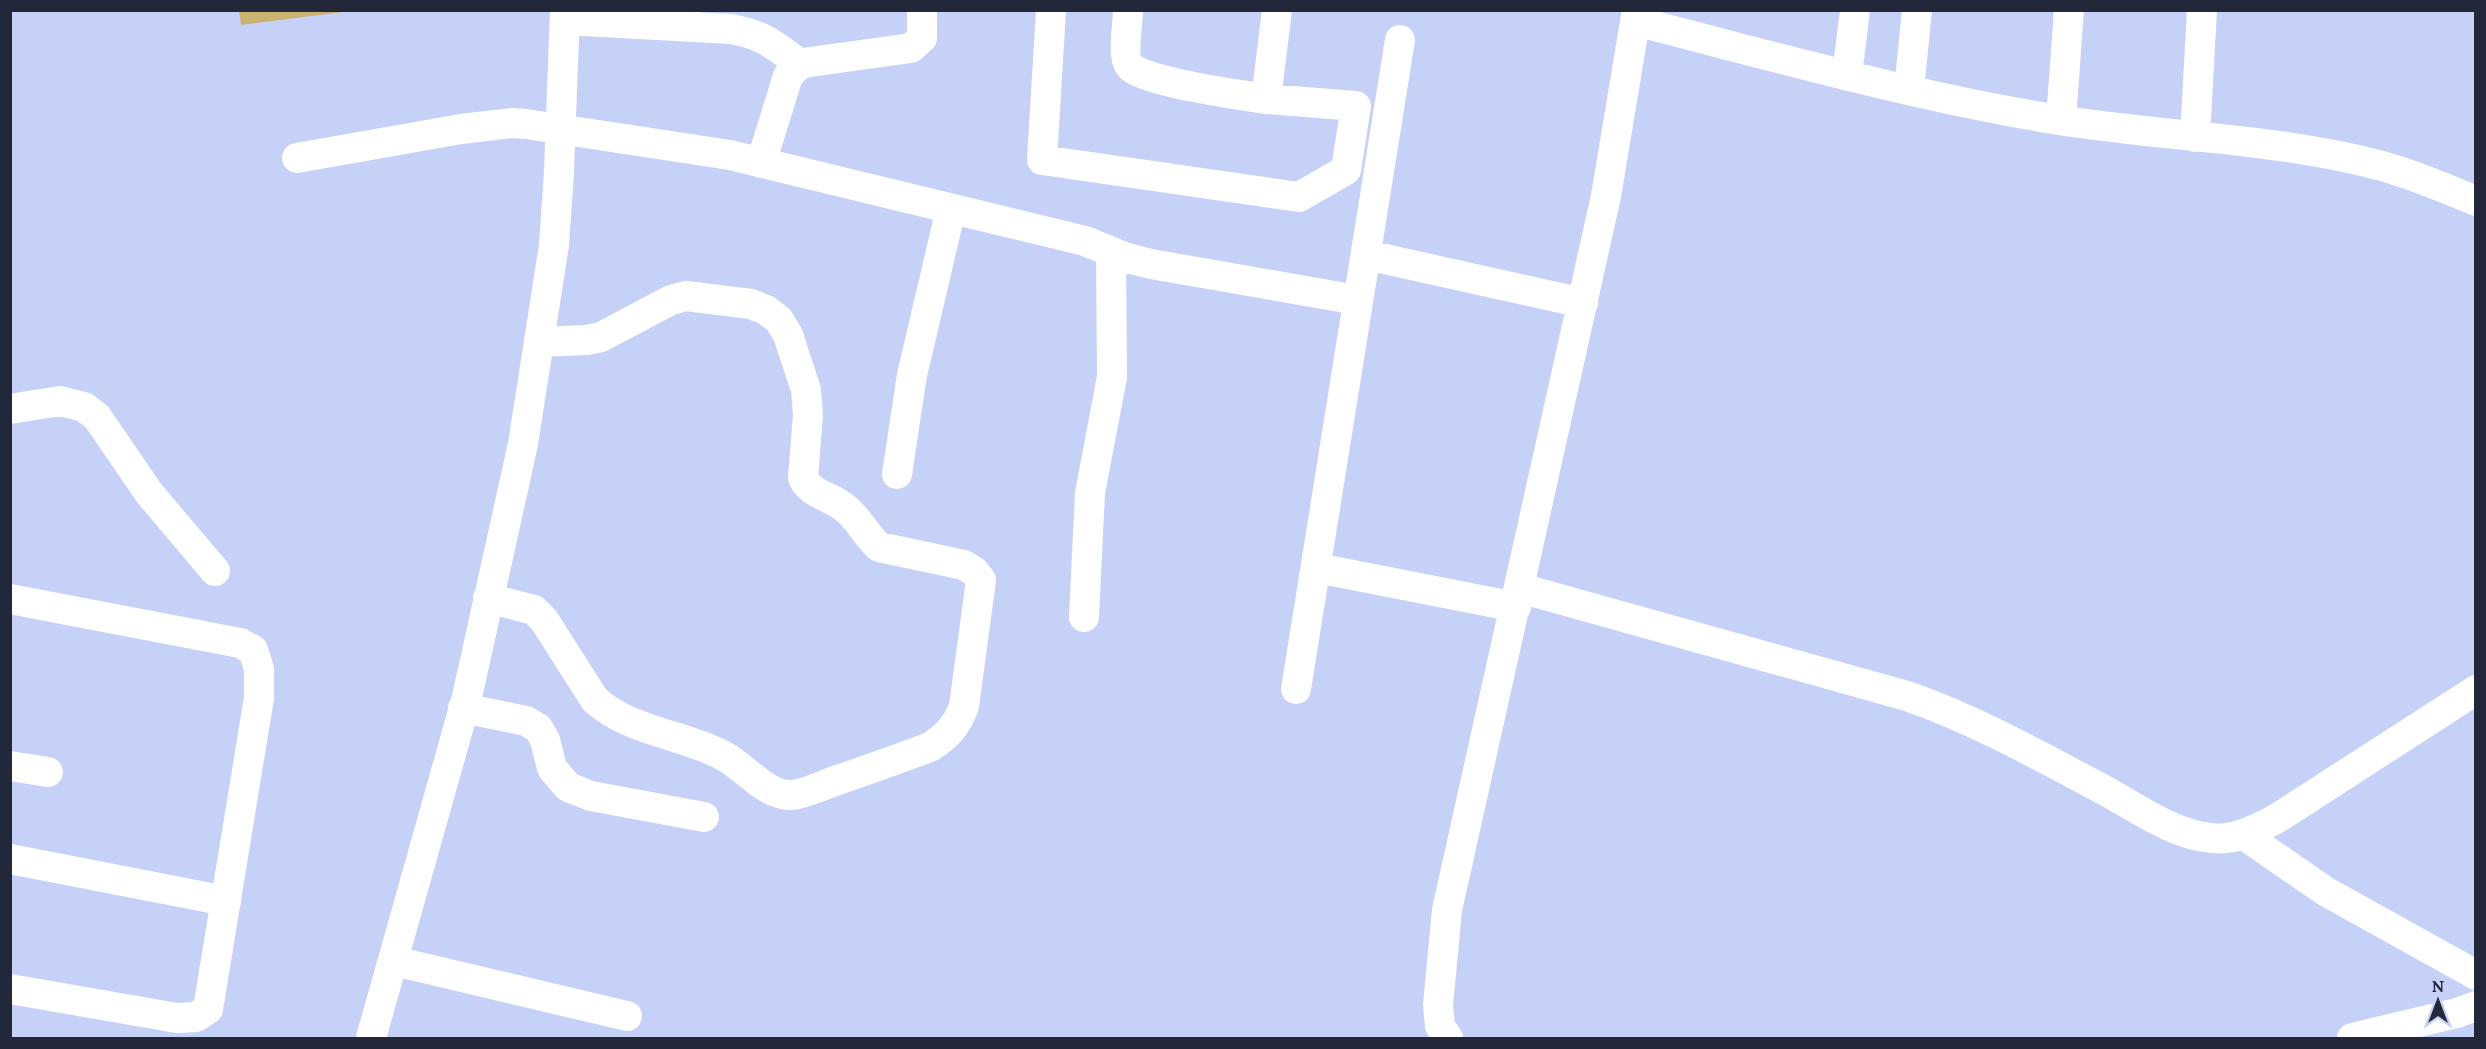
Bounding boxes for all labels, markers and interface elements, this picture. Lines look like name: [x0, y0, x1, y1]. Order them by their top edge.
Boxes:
north arrow: [2408, 971, 2468, 1031]
text: N: [2432, 976, 2444, 996]

